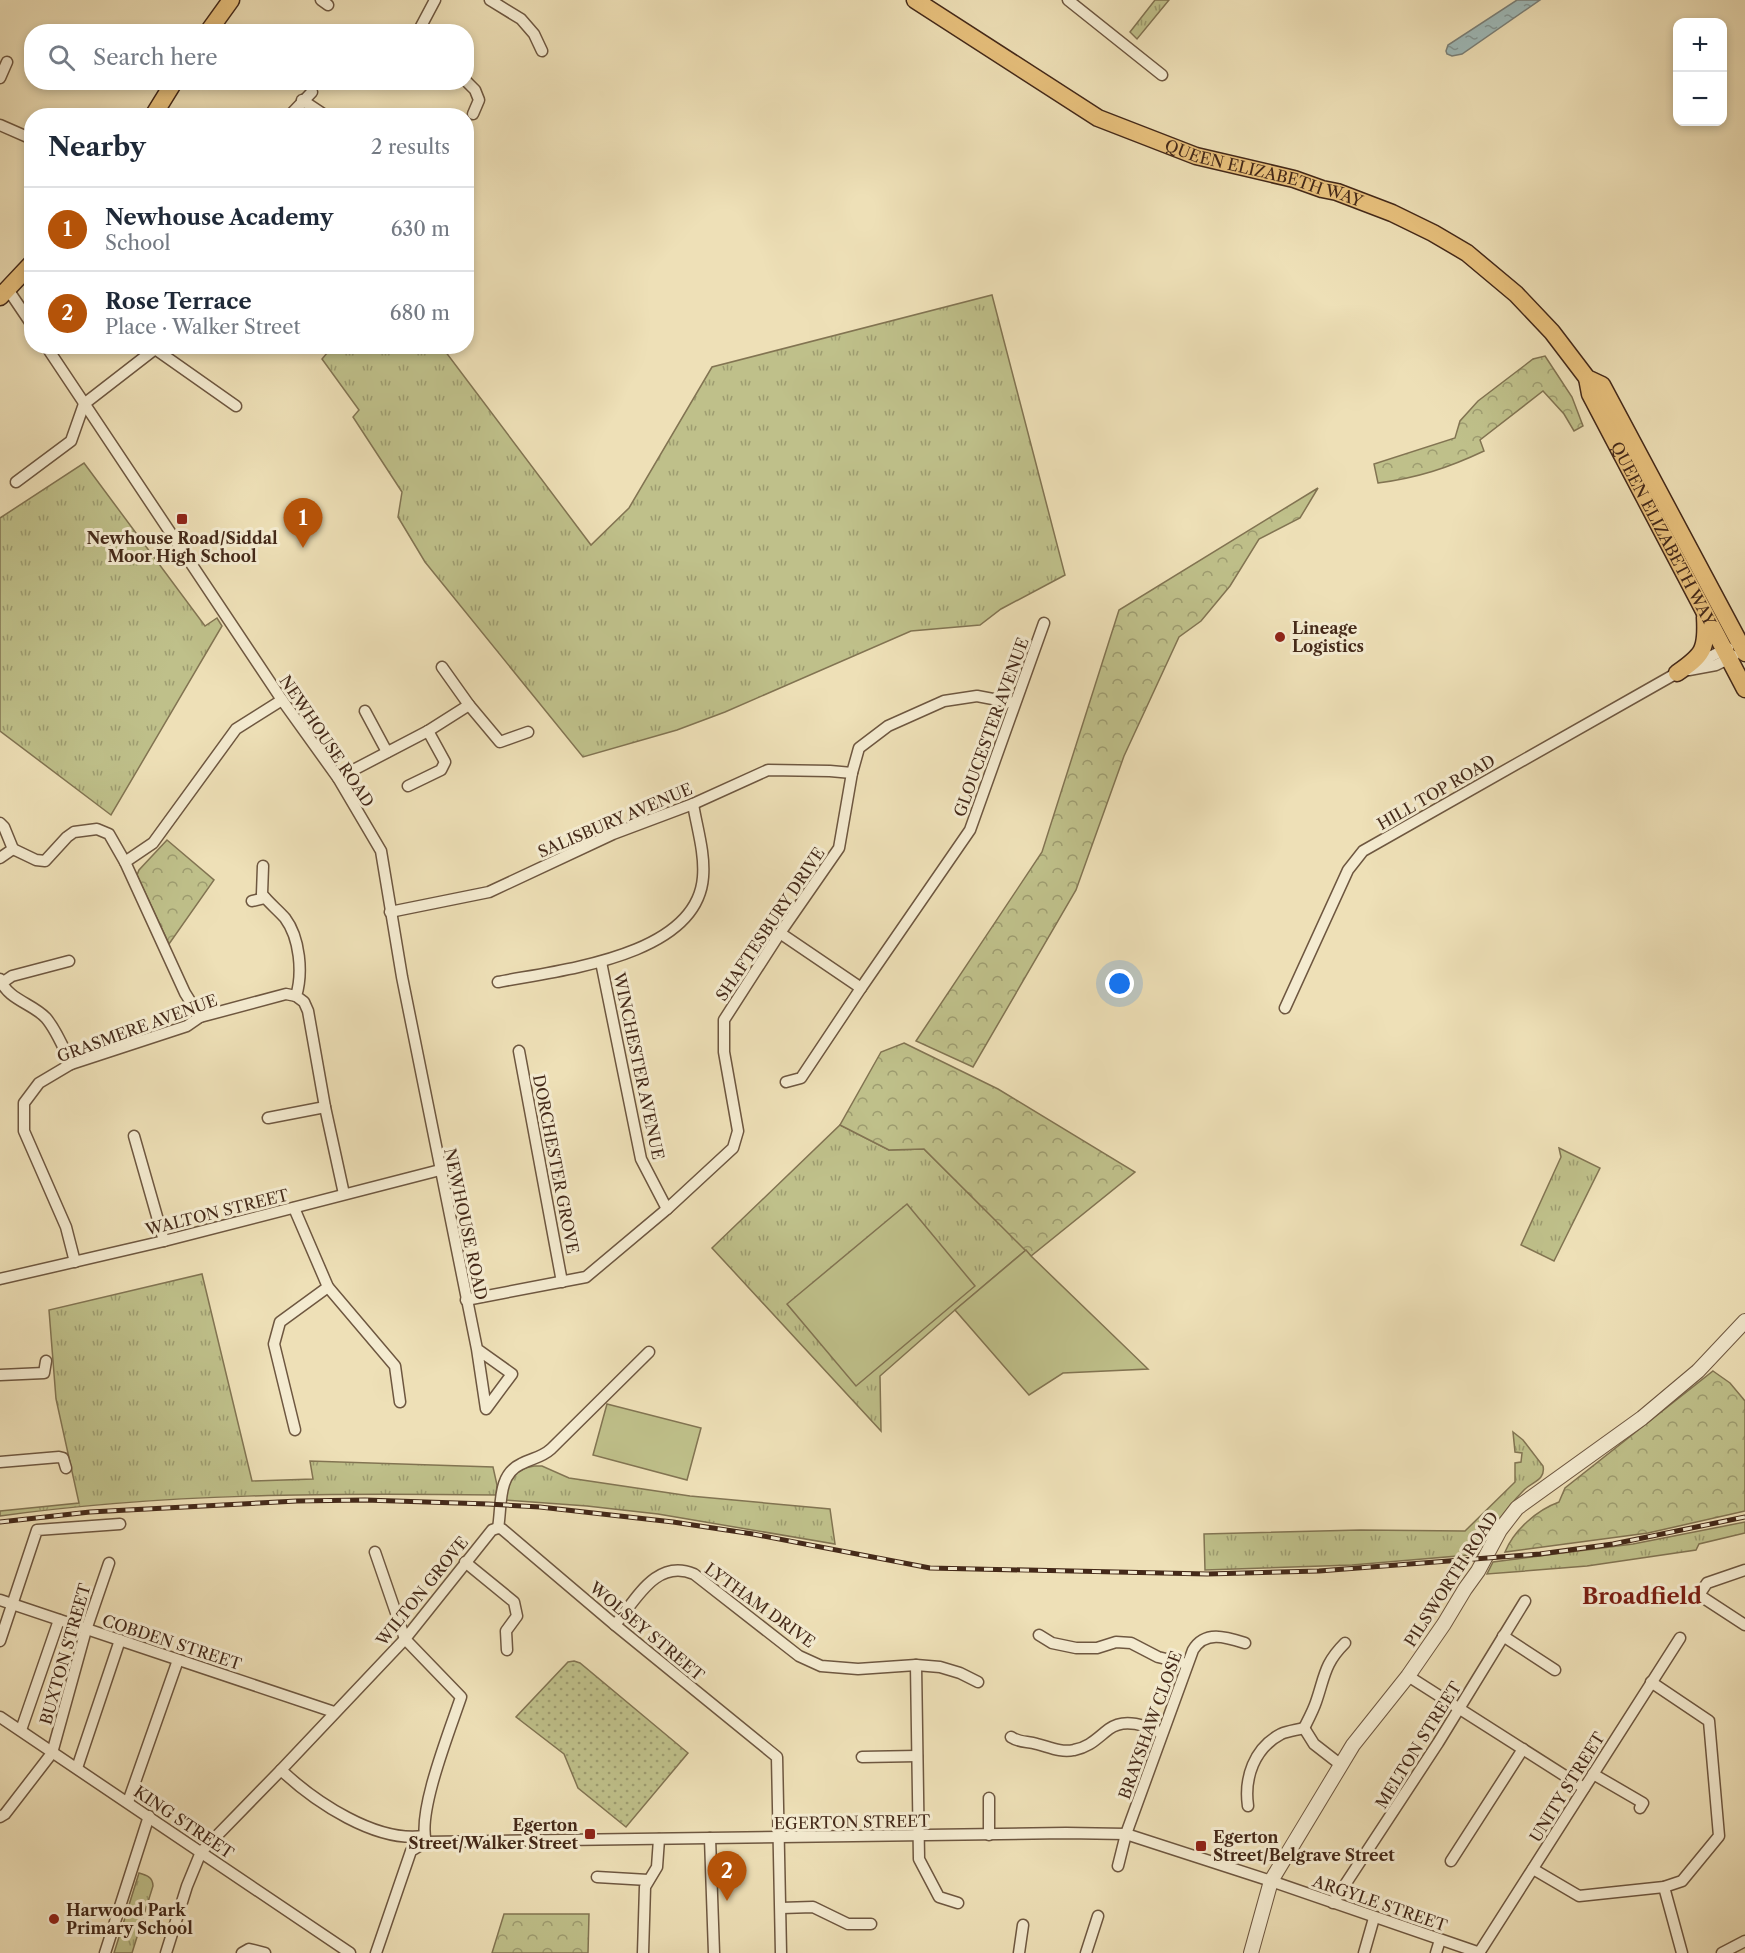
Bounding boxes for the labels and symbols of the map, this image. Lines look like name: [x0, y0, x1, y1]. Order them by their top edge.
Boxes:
street label: QUEEN ELIZABETH WAY: [1162, 135, 1366, 211]
street label: QUEEN ELIZABETH WAY: [1607, 438, 1720, 630]
pin: 1: [284, 498, 322, 548]
marker: Newhouse Road/Siddal Moor High School: [175, 512, 189, 526]
place label: Newhouse Road/Siddal Moor High School: [86, 528, 278, 566]
place label: Lineage Logistics: [1292, 618, 1364, 656]
marker: Lineage Logistics: [1273, 630, 1287, 644]
street label: GLOUCESTER AVENUE: [949, 635, 1033, 819]
street label: NEWHOUSE ROAD: [275, 671, 379, 811]
street label: HILL TOP ROAD: [1373, 750, 1499, 834]
street label: SALISBURY AVENUE: [535, 778, 695, 862]
street label: SHAFTESBURY DRIVE: [711, 844, 829, 1004]
your location: [1105, 969, 1134, 998]
street label: WINCHESTER AVENUE: [609, 970, 669, 1161]
street label: GRASMERE AVENUE: [54, 990, 220, 1066]
street label: DORCHESTER GROVE: [529, 1073, 583, 1255]
street label: NEWHOUSE ROAD: [440, 1146, 492, 1302]
street label: WALTON STREET: [142, 1185, 291, 1240]
street label: PILSWORTH ROAD: [1400, 1508, 1502, 1650]
street label: WILTON GROVE: [371, 1532, 472, 1650]
street label: LYTHAM DRIVE: [701, 1558, 819, 1652]
street label: WOLSEY STREET: [585, 1577, 708, 1685]
street label: BUXTON STREET: [35, 1581, 95, 1727]
district label: Broadfield: [1582, 1583, 1702, 1610]
street label: COBDEN STREET: [100, 1610, 244, 1674]
street label: BRAYSHAW CLOSE: [1114, 1648, 1186, 1802]
street label: MELTON STREET: [1371, 1678, 1465, 1812]
street label: UNITY STREET: [1525, 1728, 1609, 1846]
street label: KING STREET: [130, 1781, 238, 1863]
street label: EGERTON STREET: [774, 1811, 930, 1833]
place label: Egerton Street/Walker Street: [408, 1815, 579, 1853]
marker: Egerton Street/Walker Street: [583, 1827, 597, 1841]
place label: Egerton Street/Belgrave Street: [1213, 1827, 1395, 1865]
marker: Egerton Street/Belgrave Street: [1194, 1839, 1208, 1853]
pin: 2: [708, 1852, 746, 1901]
street label: ARGYLE STREET: [1309, 1870, 1450, 1935]
place label: Harwood Park Primary School: [66, 1900, 193, 1938]
marker: Harwood Park Primary School: [47, 1912, 61, 1926]

